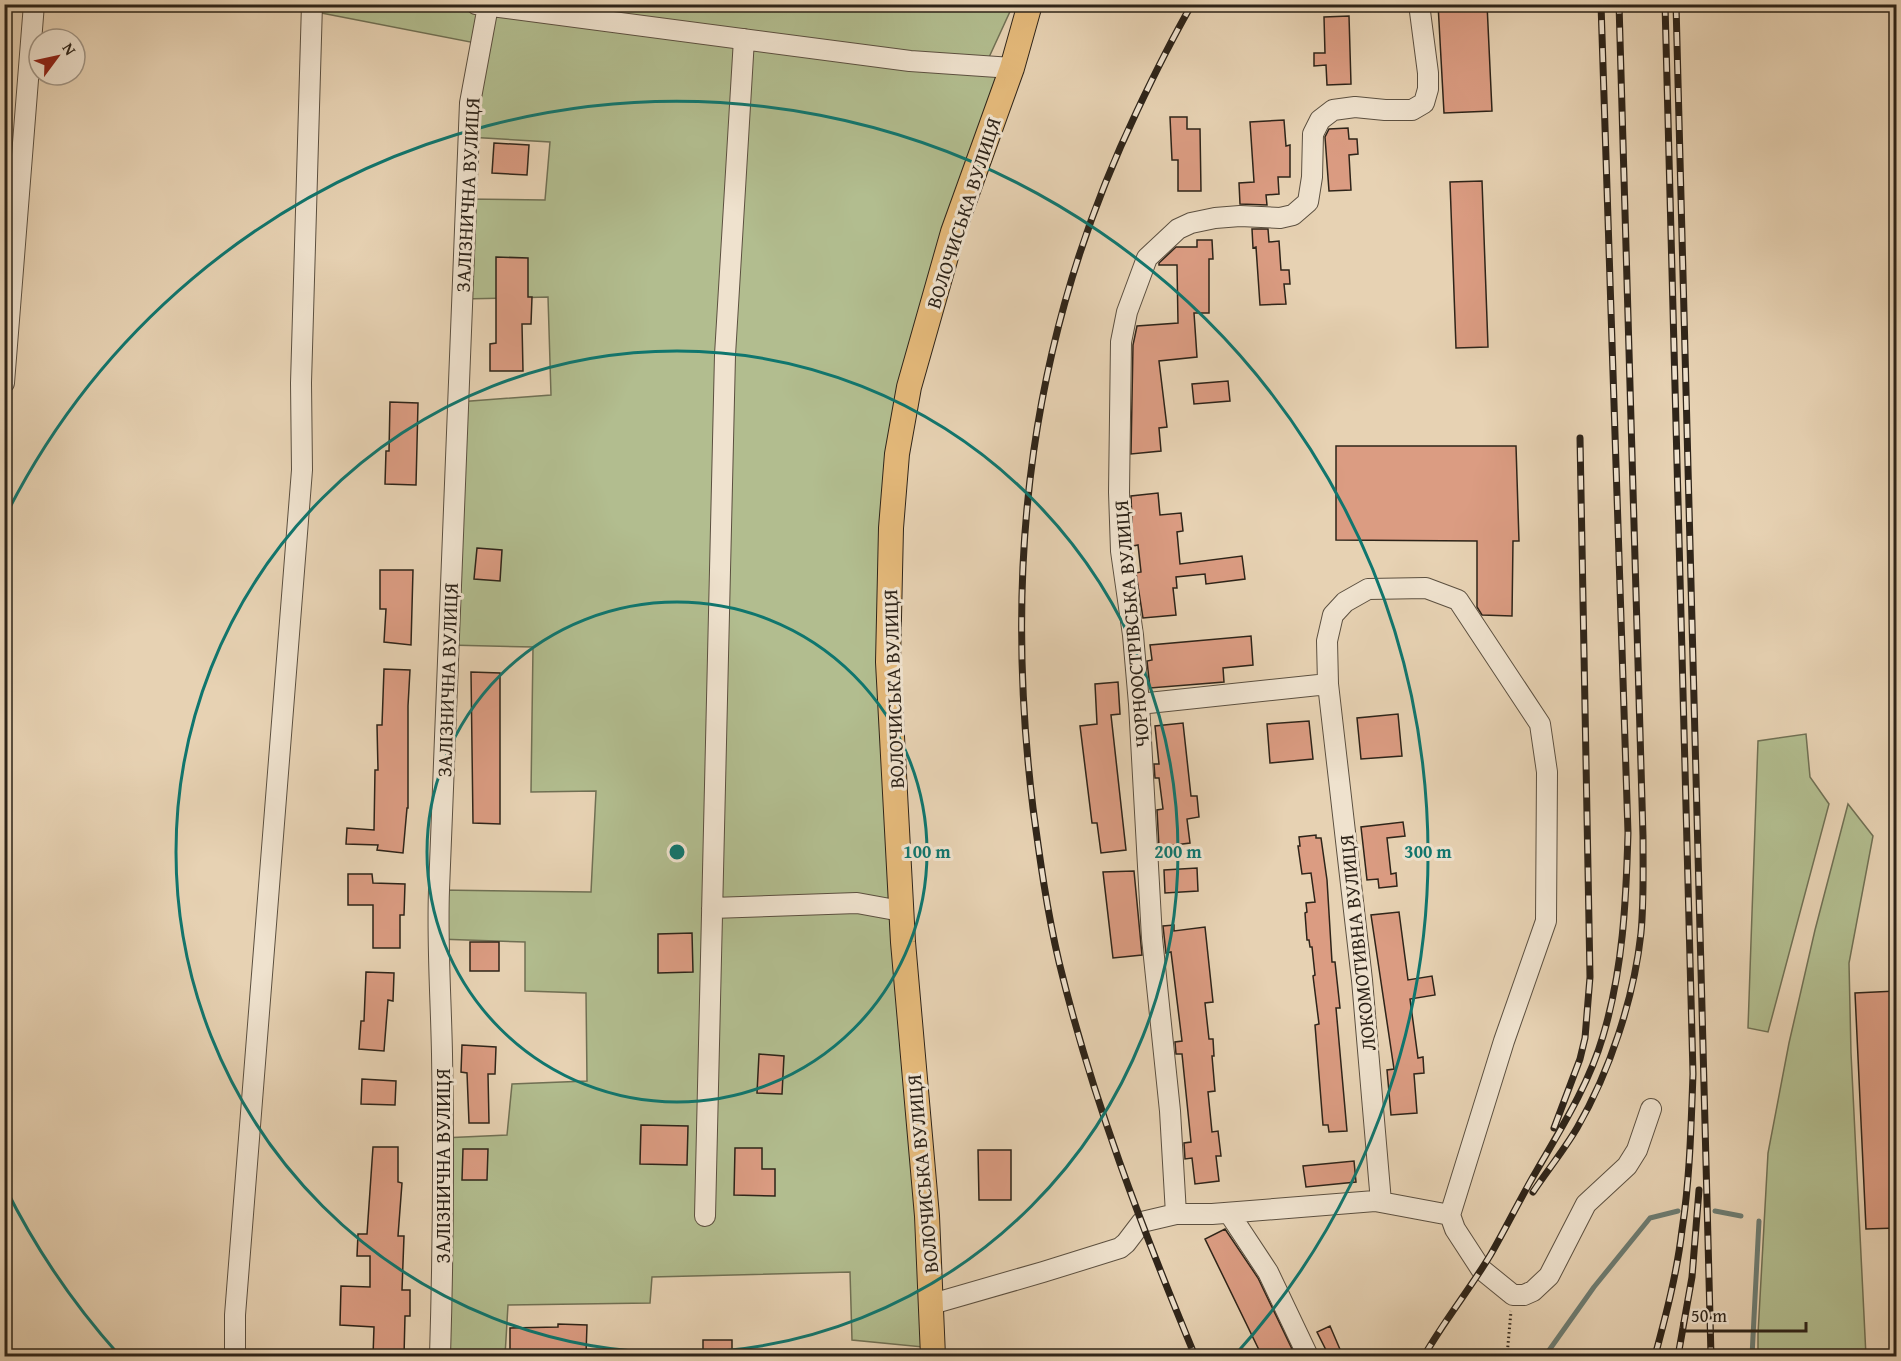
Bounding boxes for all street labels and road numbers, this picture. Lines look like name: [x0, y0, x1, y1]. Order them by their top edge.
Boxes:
street label: ЗАЛІЗНИЧНА ВУЛИЦЯ: [447, 97, 487, 293]
street label: ВОЛОЧИСЬКА ВУЛИЦЯ: [918, 114, 1008, 312]
street label: ЧОРНООСТРІВСЬКА ВУЛИЦЯ: [1106, 499, 1156, 749]
street label: ЗАЛІЗНИЧНА ВУЛИЦЯ: [429, 582, 465, 778]
street label: ВОЛОЧИСЬКА ВУЛИЦЯ: [875, 589, 911, 789]
street label: ЛОКОМОТИВНА ВУЛИЦЯ: [1331, 833, 1383, 1053]
street label: ЗАЛІЗНИЧНА ВУЛИЦЯ: [428, 1068, 457, 1263]
street label: ВОЛОЧИСЬКА ВУЛИЦЯ: [899, 1073, 945, 1274]

